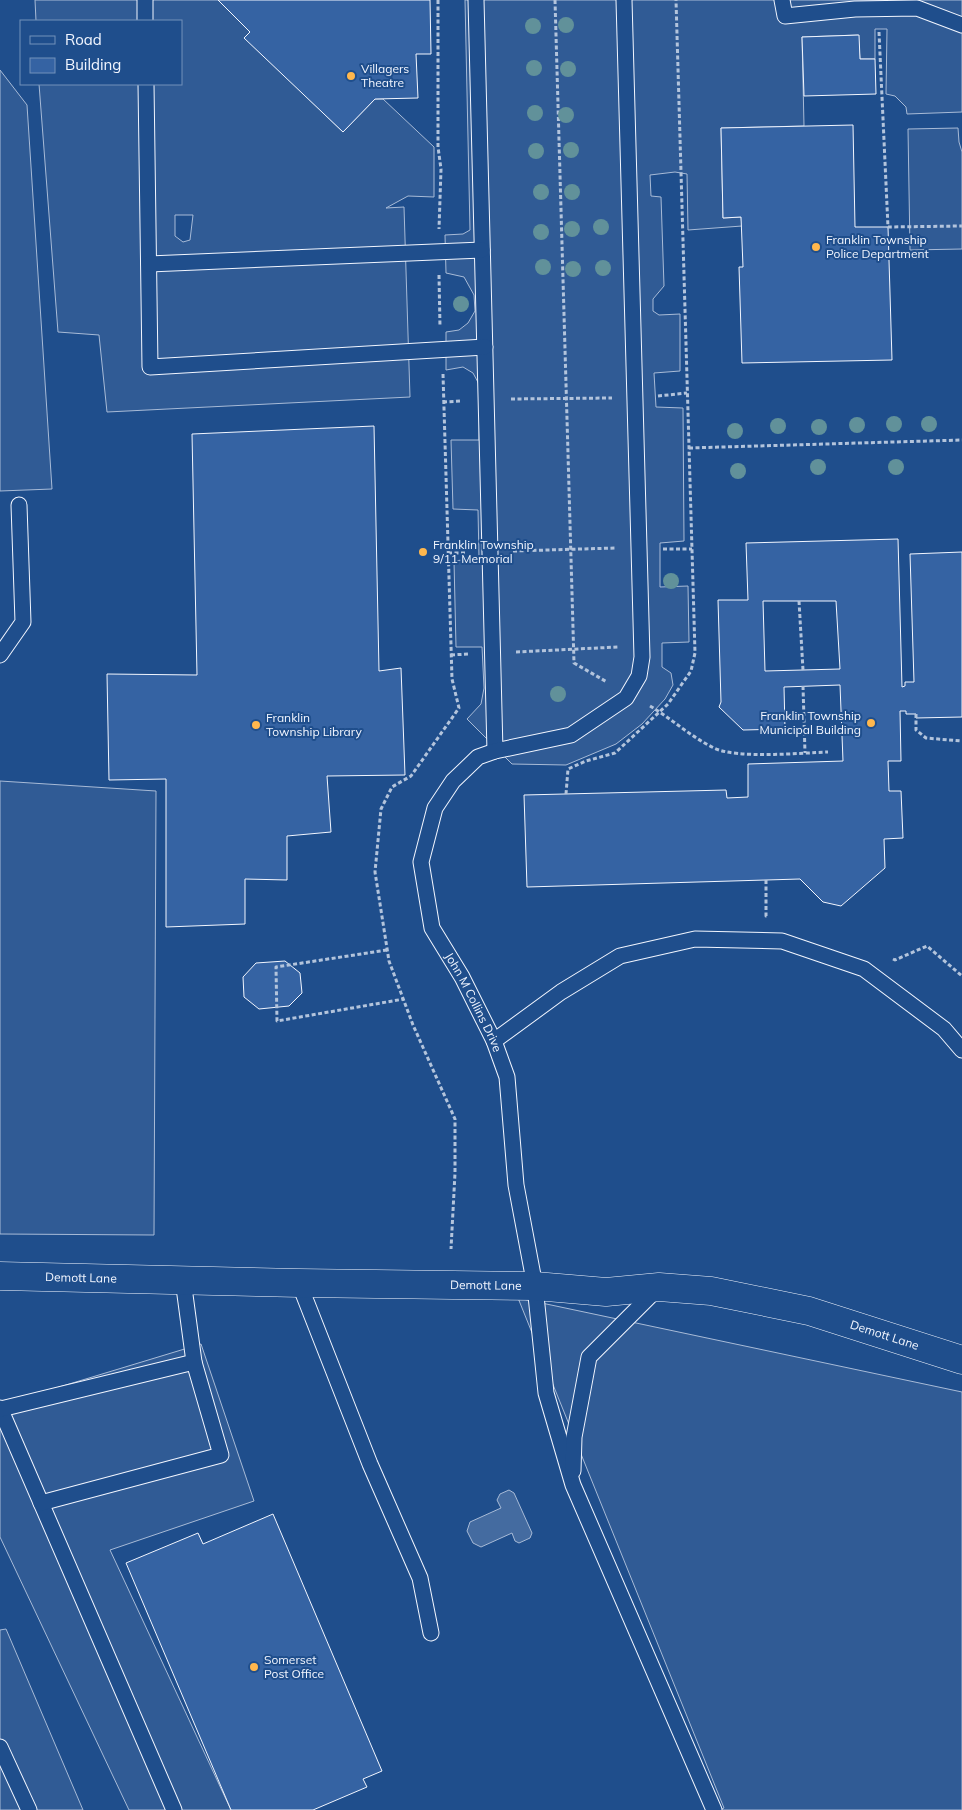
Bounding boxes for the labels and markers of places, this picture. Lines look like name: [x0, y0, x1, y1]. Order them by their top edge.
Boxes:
place label: Villagers Theatre: [361, 61, 409, 90]
marker: Villagers Theatre: [345, 70, 357, 82]
place label: Franklin Township Police Department: [826, 232, 929, 261]
marker: Franklin Township Police Department: [810, 241, 822, 253]
place label: Franklin Township 9/11 Memorial: [433, 537, 534, 566]
marker: Franklin Township 9/11 Memorial: [417, 546, 429, 558]
place label: Franklin Township Municipal Building: [760, 708, 861, 737]
place label: Franklin Township Library: [266, 710, 363, 739]
marker: Franklin Township Municipal Building: [865, 717, 877, 729]
marker: Franklin Township Library: [250, 719, 262, 731]
place label: Somerset Post Office: [264, 1652, 324, 1681]
marker: Somerset Post Office: [248, 1661, 260, 1673]

